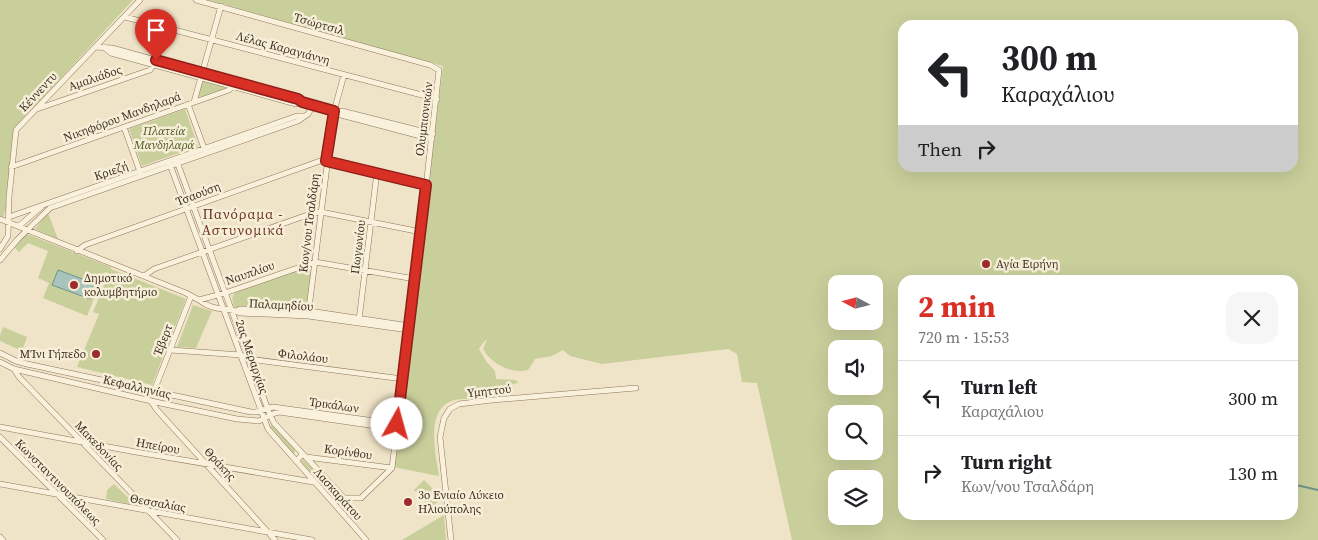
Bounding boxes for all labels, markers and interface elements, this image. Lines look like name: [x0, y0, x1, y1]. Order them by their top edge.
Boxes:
pin: [135, 9, 177, 60]
street label: Τσώρτσιλ: [292, 9, 347, 39]
icon: arrive: [142, 16, 170, 44]
street label: Λέλας Καραγιάννη: [234, 28, 332, 68]
text: 300 m: [1001, 34, 1097, 82]
icon: left: [918, 40, 983, 105]
street label: Αμαλιάδος: [66, 61, 124, 95]
street label: Κέννεντυ: [16, 69, 60, 115]
text: Καραχάλιου: [1001, 79, 1115, 109]
street label: Ολυμπιονικών: [412, 81, 436, 157]
street label: Νικηφόρου Μανδηλαρά: [61, 88, 183, 146]
park label: Πλατεία Μανδηλαρά: [133, 123, 195, 153]
icon: right: [972, 135, 1000, 163]
text: Then: [918, 136, 962, 162]
street label: Κριεζή: [92, 158, 130, 184]
street label: Κων/νου Τσαλδάρη: [295, 173, 323, 273]
street label: Τσαούση: [173, 178, 223, 210]
district label: Πανόραμα - Αστυνομικά: [202, 204, 284, 240]
street label: Πωγωνίου: [347, 219, 369, 275]
place label: Αγία Ειρήνη: [996, 256, 1058, 272]
street label: Ναυπλίου: [223, 257, 277, 289]
marker: Αγία Ειρήνη: [980, 258, 992, 270]
place label: Δημοτικό κολυμβητήριο: [84, 270, 157, 300]
north arrow: [828, 275, 882, 330]
map controls: [828, 275, 883, 525]
marker: Δημοτικό κολυμβητήριο: [68, 279, 80, 291]
text: 2 min: [918, 286, 996, 327]
button: close: [1226, 292, 1278, 344]
street label: Παλαμηδίου: [248, 295, 314, 315]
street label: 2ας Μεραρχίας: [232, 318, 272, 397]
street label: Έβερτ: [149, 322, 176, 359]
text: 720 m · 15:53: [918, 326, 1009, 348]
button: sound: [828, 340, 883, 395]
street label: Φιλολάου: [277, 345, 329, 367]
place label: ΜΊνι Γήπεδο: [20, 346, 86, 362]
marker: ΜΊνι Γήπεδο: [90, 348, 102, 360]
street label: Κεφαλληνίας: [101, 371, 173, 403]
text: Turn left: [961, 374, 1037, 400]
street label: Υμηττού: [466, 381, 512, 401]
icon: left: [918, 384, 946, 412]
text: 300 m: [1228, 385, 1278, 411]
street label: Τρικάλων: [308, 394, 360, 416]
position arrow: [370, 397, 422, 449]
text: Καραχάλιου: [961, 400, 1044, 422]
button: search: [828, 405, 883, 460]
street label: Μακεδονίας: [71, 418, 127, 475]
street label: Ηπείρου: [135, 434, 181, 458]
street label: Κωνσταντινουπόλεως: [12, 436, 105, 529]
street label: Κορίνθου: [323, 441, 373, 463]
street label: Θράκης: [200, 444, 240, 485]
text: Turn right: [961, 449, 1052, 475]
icon: right: [918, 459, 946, 487]
text: 130 m: [1228, 460, 1278, 486]
street label: Λασκαράτου: [310, 464, 366, 524]
button: layers: [828, 470, 883, 525]
text: Κων/νου Τσαλδάρη: [961, 475, 1094, 497]
place label: 3ο Ενιαίο Λύκειο Ηλιούπολης: [418, 487, 504, 517]
street label: Θεσσαλίας: [129, 490, 188, 516]
marker: 3ο Ενιαίο Λύκειο Ηλιούπολης: [402, 496, 414, 508]

